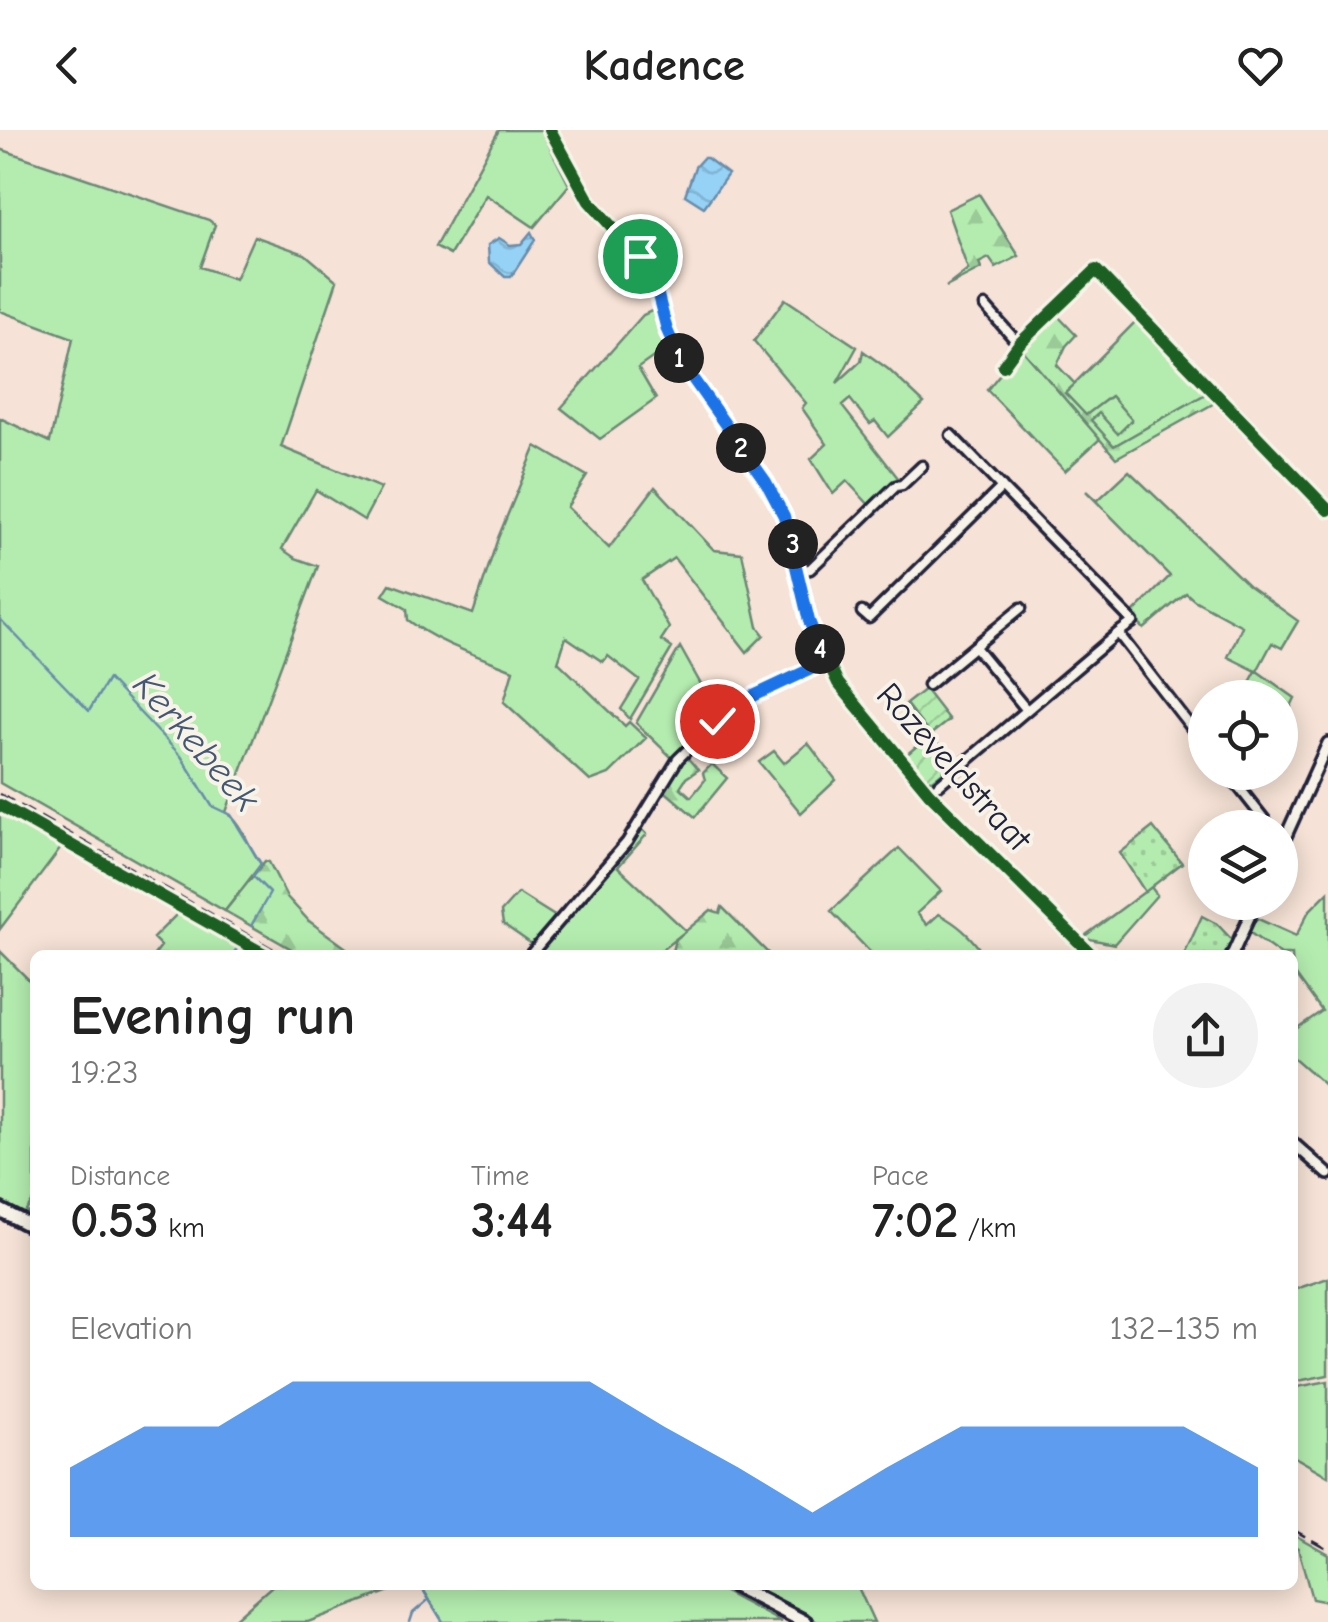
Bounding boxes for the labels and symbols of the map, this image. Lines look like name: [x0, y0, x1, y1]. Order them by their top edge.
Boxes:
pin: [598, 214, 683, 299]
pin: 1: [654, 333, 704, 383]
pin: 2: [716, 423, 766, 473]
pin: 3: [768, 519, 818, 569]
pin: 4: [795, 624, 845, 674]
water label: Kerkebeek: [124, 663, 269, 821]
street label: Rozeveldstraat: [868, 675, 1041, 860]
pin: [675, 679, 760, 764]

